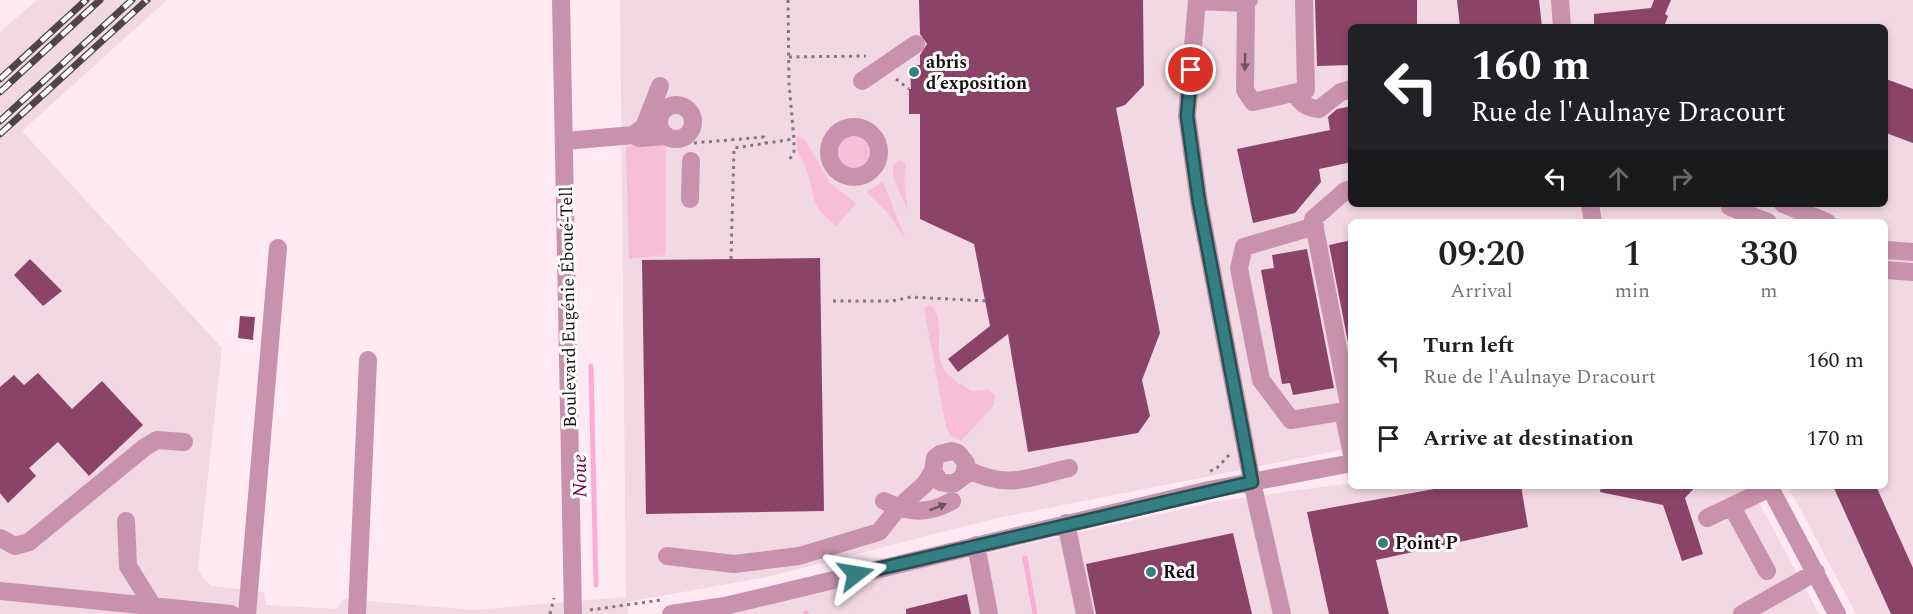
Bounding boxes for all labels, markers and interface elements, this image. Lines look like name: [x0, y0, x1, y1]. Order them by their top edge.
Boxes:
text: 160 m: [1471, 35, 1590, 98]
pin: [1165, 44, 1216, 95]
icon: left: [1372, 48, 1450, 126]
place label: abris d’exposition: [926, 49, 1027, 97]
one-way arrow: [1240, 52, 1250, 71]
icon: arrive: [1174, 53, 1207, 86]
marker: abris d’exposition: [907, 65, 921, 79]
text: Rue de l'Aulnaye Dracourt: [1471, 92, 1786, 134]
icon: left: [1539, 162, 1572, 195]
icon: ahead: [1602, 162, 1635, 195]
icon: right: [1665, 162, 1698, 195]
street label: Boulevard Eugénie Éboué-Tell: [553, 186, 584, 428]
text: 09:20: [1438, 227, 1525, 282]
text: 1: [1623, 227, 1642, 282]
text: 330: [1740, 227, 1798, 282]
text: Arrival: [1450, 276, 1513, 306]
text: min: [1615, 276, 1650, 306]
text: m: [1760, 276, 1778, 306]
text: Turn left: [1423, 329, 1515, 362]
icon: left: [1372, 344, 1405, 377]
text: 160 m: [1807, 344, 1864, 377]
text: Rue de l'Aulnaye Dracourt: [1423, 362, 1656, 392]
icon: arrive: [1372, 422, 1405, 455]
text: Arrive at destination: [1423, 422, 1634, 455]
text: 170 m: [1807, 422, 1864, 455]
water label: Noue: [565, 454, 595, 498]
one-way arrow: [929, 502, 947, 511]
place label: Point P: [1395, 530, 1458, 557]
marker: Point P: [1376, 536, 1390, 550]
position arrow: [824, 542, 888, 606]
place label: Red: [1163, 559, 1196, 586]
marker: Red: [1144, 565, 1158, 579]

